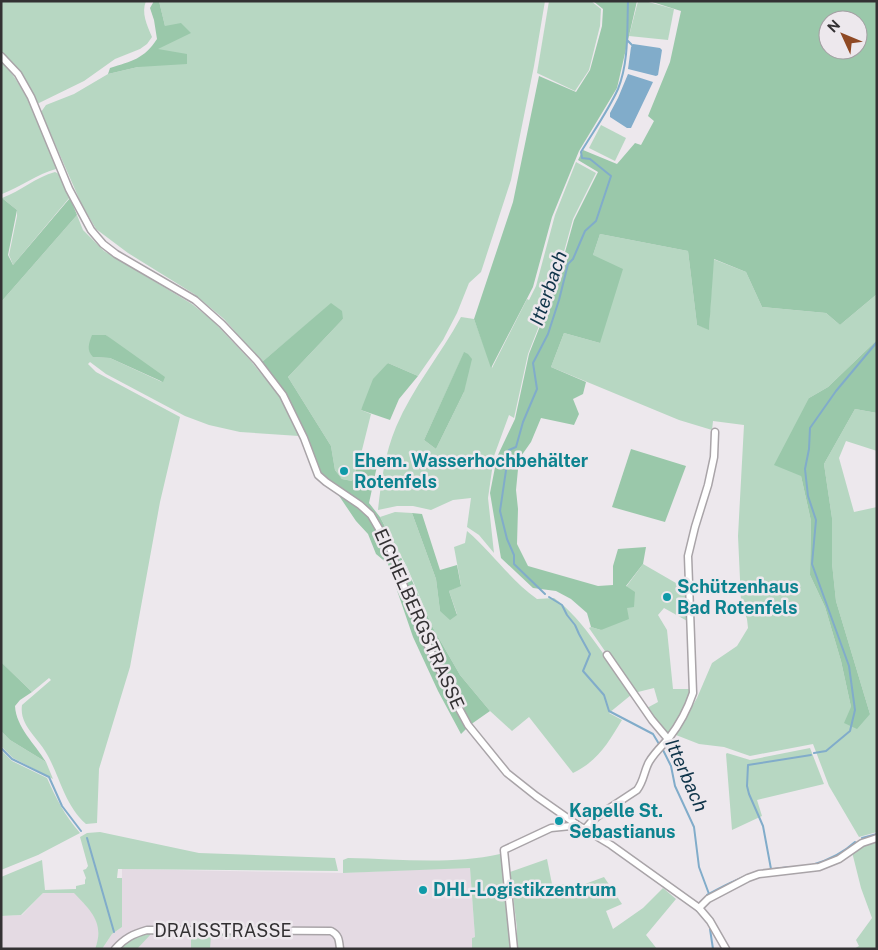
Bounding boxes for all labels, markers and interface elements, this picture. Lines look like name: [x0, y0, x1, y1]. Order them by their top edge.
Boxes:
north arrow: [818, 10, 868, 60]
text: N: [824, 16, 843, 35]
water label: Itterbach: [525, 248, 571, 328]
place label: Ehem. Wasserhochbehälter Rotenfels: [354, 450, 589, 492]
marker: Ehem. Wasserhochbehälter Rotenfels: [338, 465, 350, 477]
street label: EICHELBERGSTRASSE: [370, 525, 469, 712]
place label: Schützenhaus Bad Rotenfels: [677, 576, 799, 618]
marker: Schützenhaus Bad Rotenfels: [661, 591, 673, 603]
water label: Itterbach: [661, 735, 713, 815]
place label: Kapelle St. Sebastianus: [569, 800, 676, 842]
marker: Kapelle St. Sebastianus: [553, 815, 565, 827]
place label: DHL-Logistikzentrum: [433, 879, 617, 900]
marker: DHL-Logistikzentrum: [417, 884, 429, 896]
street label: DRAISSTRASSE: [154, 920, 292, 941]

